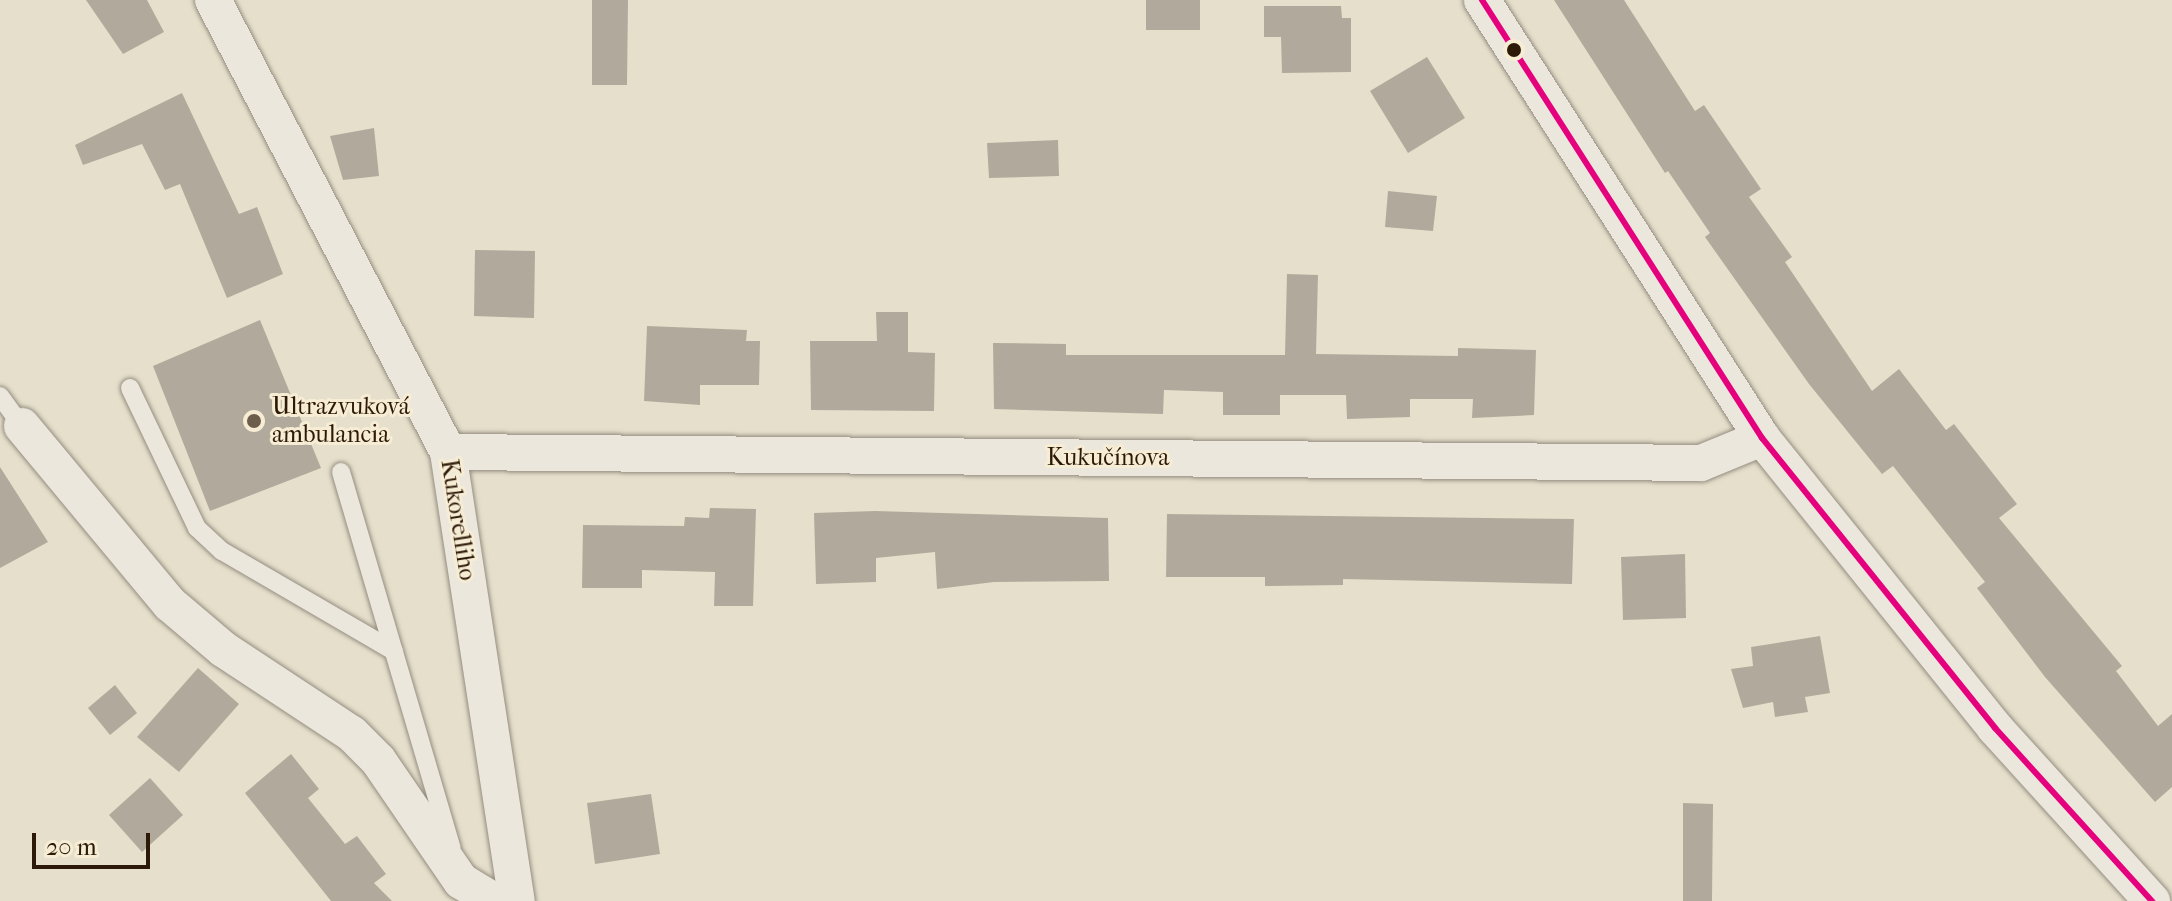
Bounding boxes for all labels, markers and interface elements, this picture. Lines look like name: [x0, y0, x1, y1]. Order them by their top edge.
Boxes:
unlabelled marker: [1506, 42, 1522, 58]
place label: Ultrazvuková ambulancia: [272, 393, 410, 449]
marker: Ultrazvuková ambulancia: [243, 410, 265, 432]
street label: Kukučínova: [1047, 444, 1169, 472]
street label: Kukorelliho: [434, 457, 482, 583]
scale bar: [36, 817, 154, 867]
text: 20 m: [46, 833, 97, 861]

